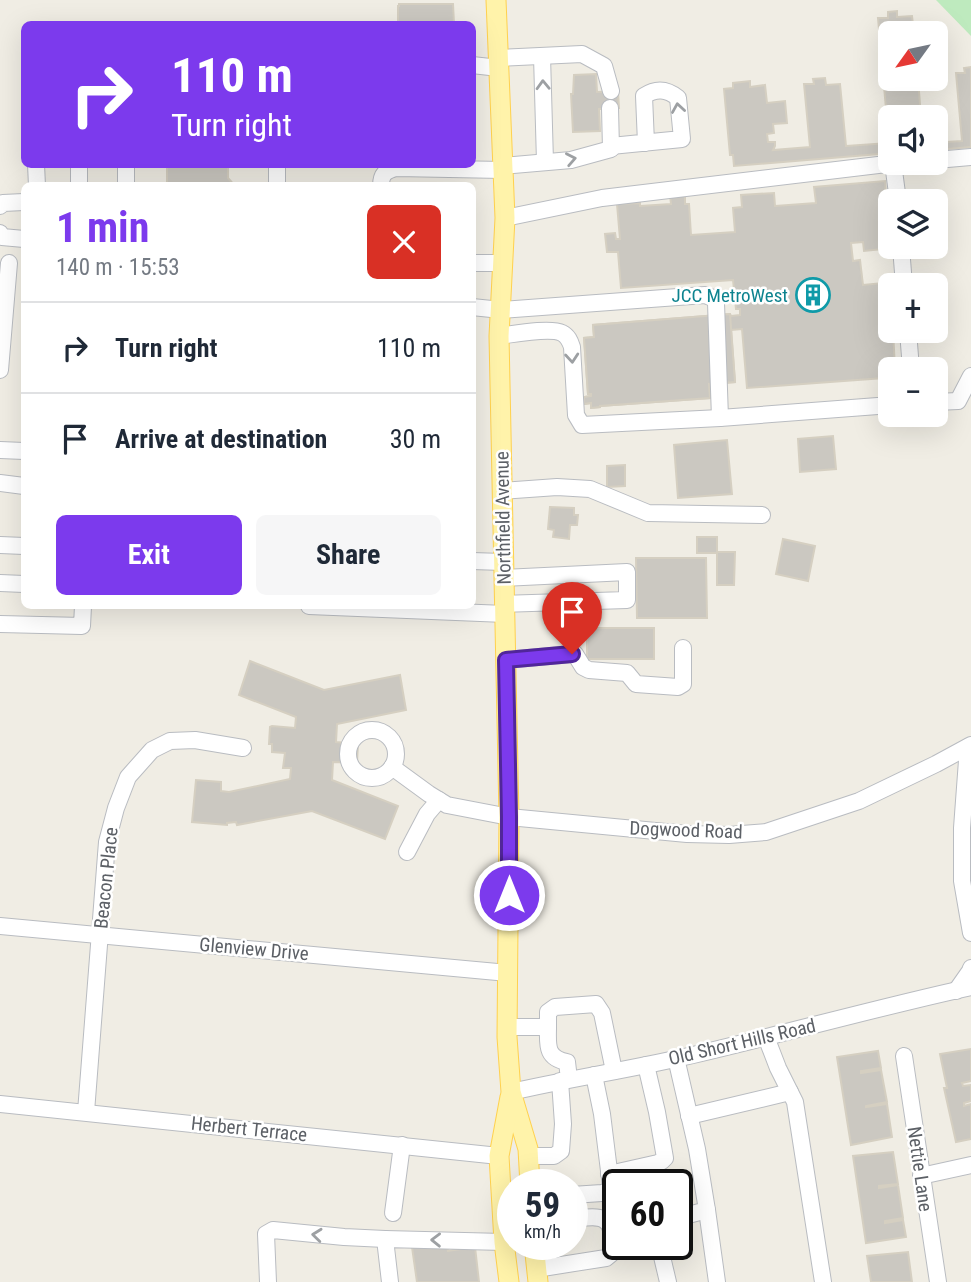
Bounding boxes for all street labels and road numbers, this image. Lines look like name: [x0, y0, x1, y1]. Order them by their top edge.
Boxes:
street label: Northfield Avenue: [490, 451, 516, 585]
street label: Dogwood Road: [629, 817, 743, 843]
street label: Beacon Place: [89, 826, 123, 930]
street label: Glenview Drive: [198, 933, 310, 965]
street label: Old Short Hills Road: [666, 1014, 818, 1070]
street label: Herbert Terrace: [190, 1111, 308, 1147]
street label: Nettie Lane: [903, 1125, 937, 1213]

